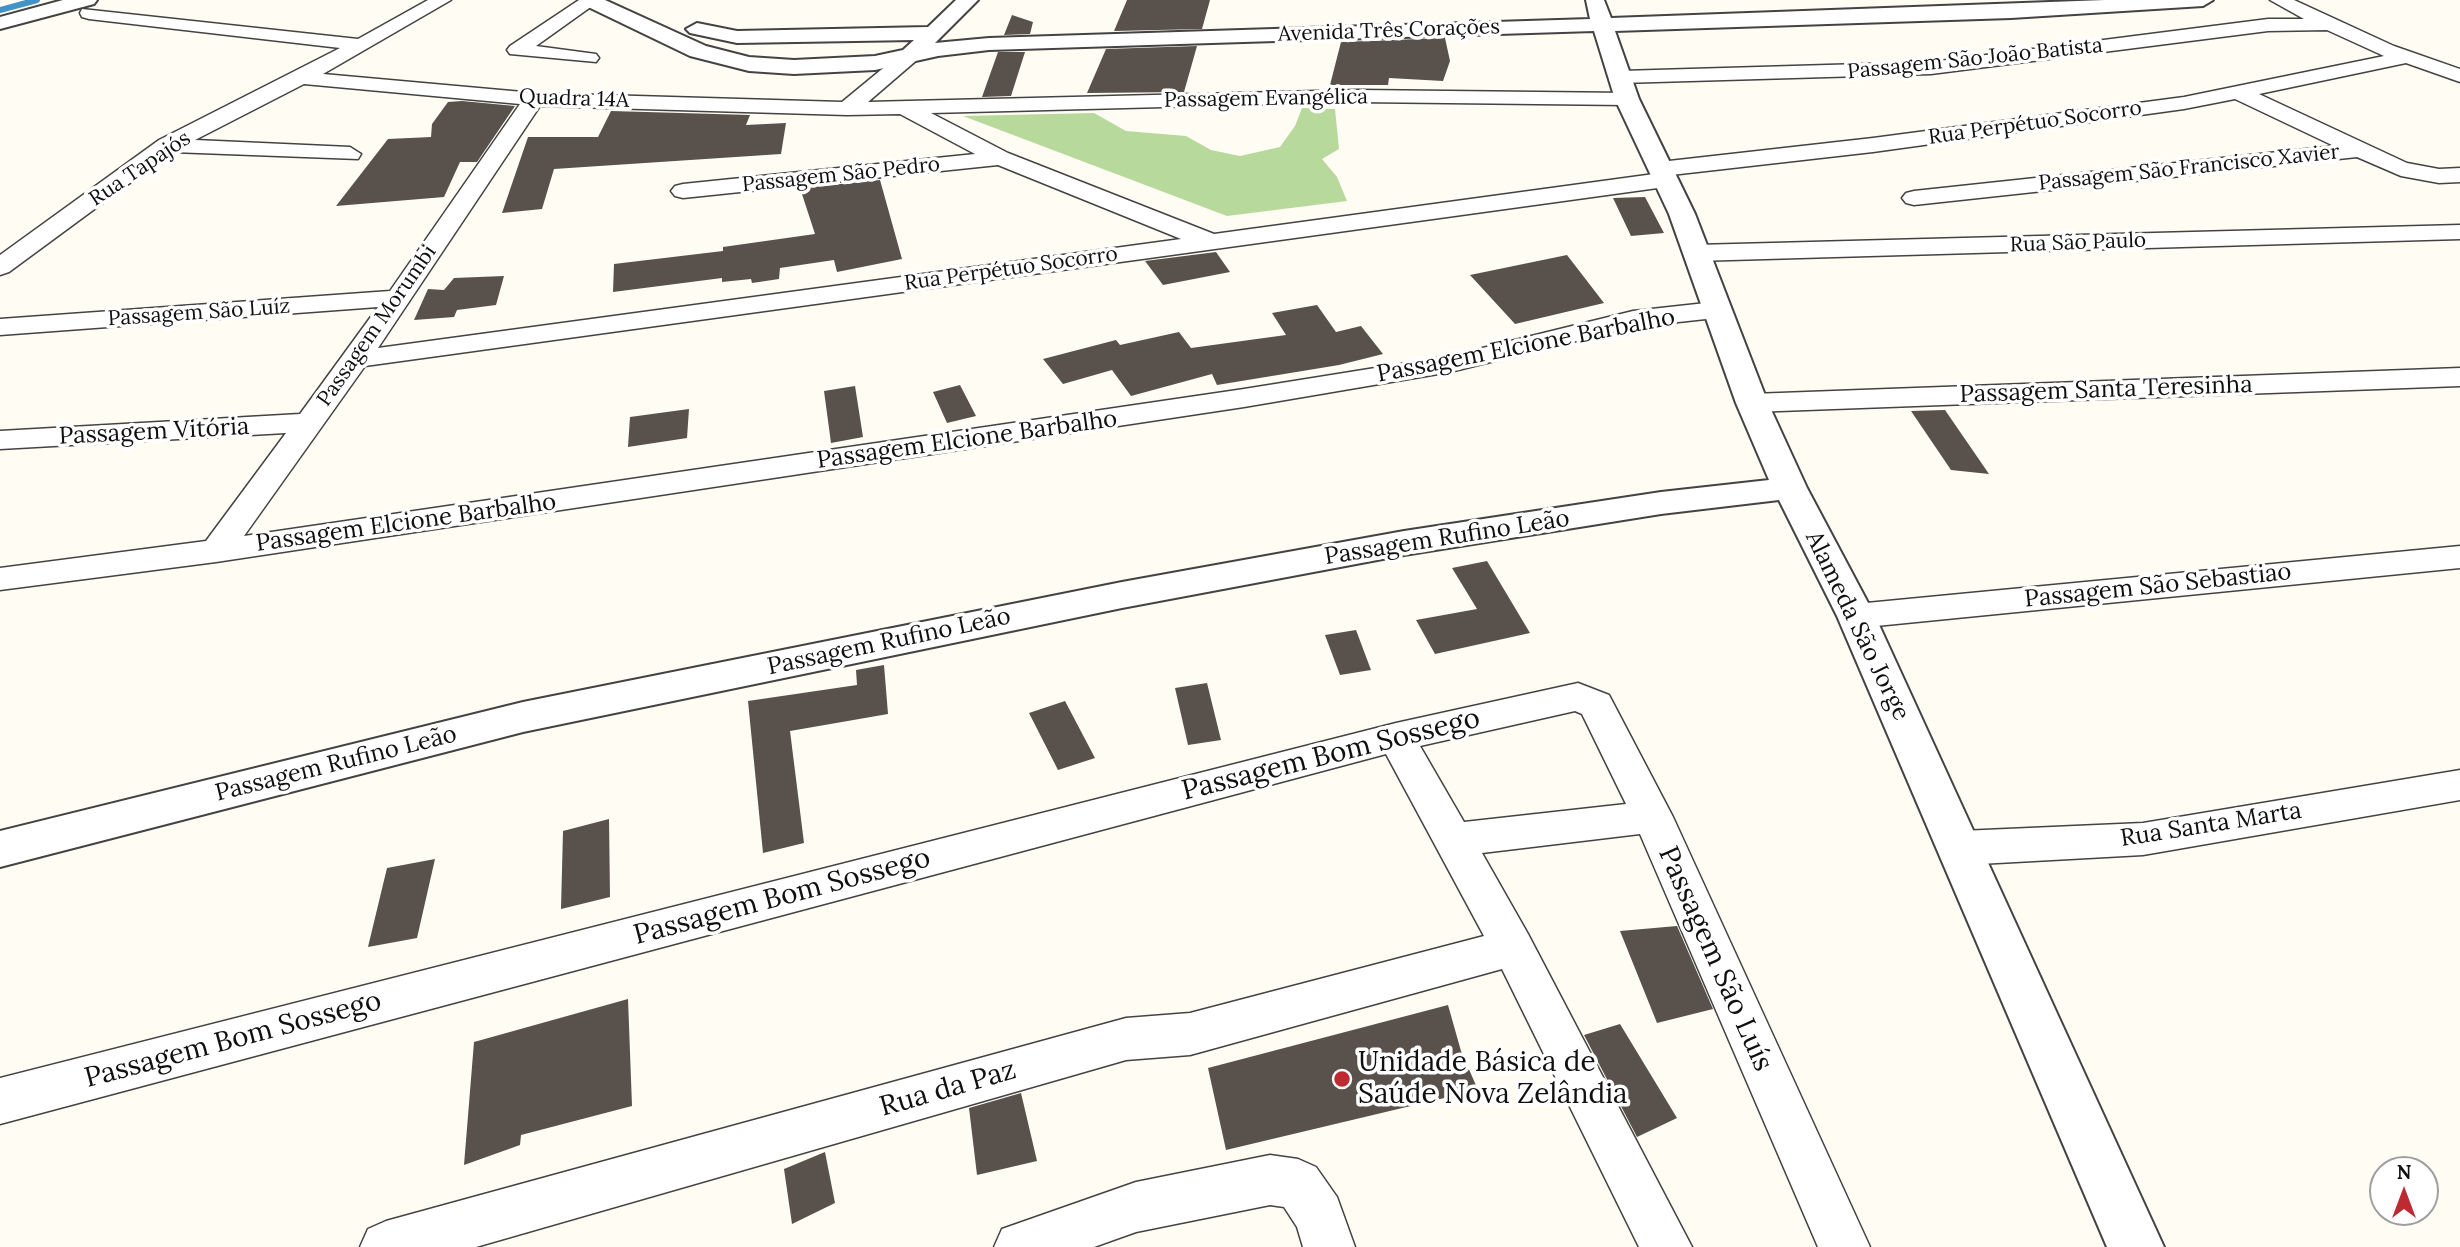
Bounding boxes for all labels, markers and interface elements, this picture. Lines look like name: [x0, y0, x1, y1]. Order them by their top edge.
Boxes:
street label: Avenida Três Corações: [1278, 15, 1500, 47]
street label: Passagem São João Batista: [1846, 33, 2104, 85]
street label: Quadra 14A: [519, 84, 629, 114]
street label: Passagem Evangélica: [1164, 85, 1368, 113]
street label: Rua Perpétuo Socorro: [1927, 96, 2143, 150]
street label: Rua Tapajós: [85, 126, 195, 212]
street label: Passagem São Francisco Xavier: [2037, 140, 2341, 196]
street label: Passagem São Pedro: [741, 152, 941, 198]
street label: Rua São Paulo: [2009, 228, 2147, 258]
street label: Passagem Morumbi: [312, 241, 442, 411]
street label: Rua Perpétuo Socorro: [903, 242, 1119, 296]
street label: Passagem São Luíz: [107, 294, 291, 332]
street label: Passagem Elcione Barbalho: [1374, 303, 1678, 389]
street label: Passagem Santa Teresinha: [1959, 370, 2253, 410]
street label: Passagem Elcione Barbalho: [815, 405, 1119, 475]
street label: Passagem Vitória: [58, 413, 250, 451]
street label: Passagem Elcione Barbalho: [254, 488, 558, 558]
street label: Passagem Rufino Leão: [1322, 504, 1572, 572]
street label: Alameda São Jorge: [1799, 527, 1915, 725]
street label: Passagem São Sebastiao: [2023, 558, 2293, 614]
street label: Passagem Rufino Leão: [765, 602, 1013, 682]
street label: Passagem Bom Sossego: [1179, 702, 1483, 808]
street label: Passagem Rufino Leão: [212, 720, 460, 808]
street label: Rua Santa Marta: [2118, 796, 2304, 854]
street label: Passagem Bom Sossego: [630, 841, 934, 953]
street label: Passagem São Luís: [1650, 841, 1780, 1077]
street label: Passagem Bom Sossego: [81, 984, 385, 1096]
place label: Unidade Básica de Saúde Nova Zelândia: [1358, 1046, 1627, 1112]
street label: Rua da Paz: [876, 1054, 1020, 1124]
marker: Unidade Básica de Saúde Nova Zelândia: [1332, 1069, 1352, 1089]
north arrow: [2369, 1156, 2439, 1226]
text: N: [2397, 1160, 2411, 1184]

